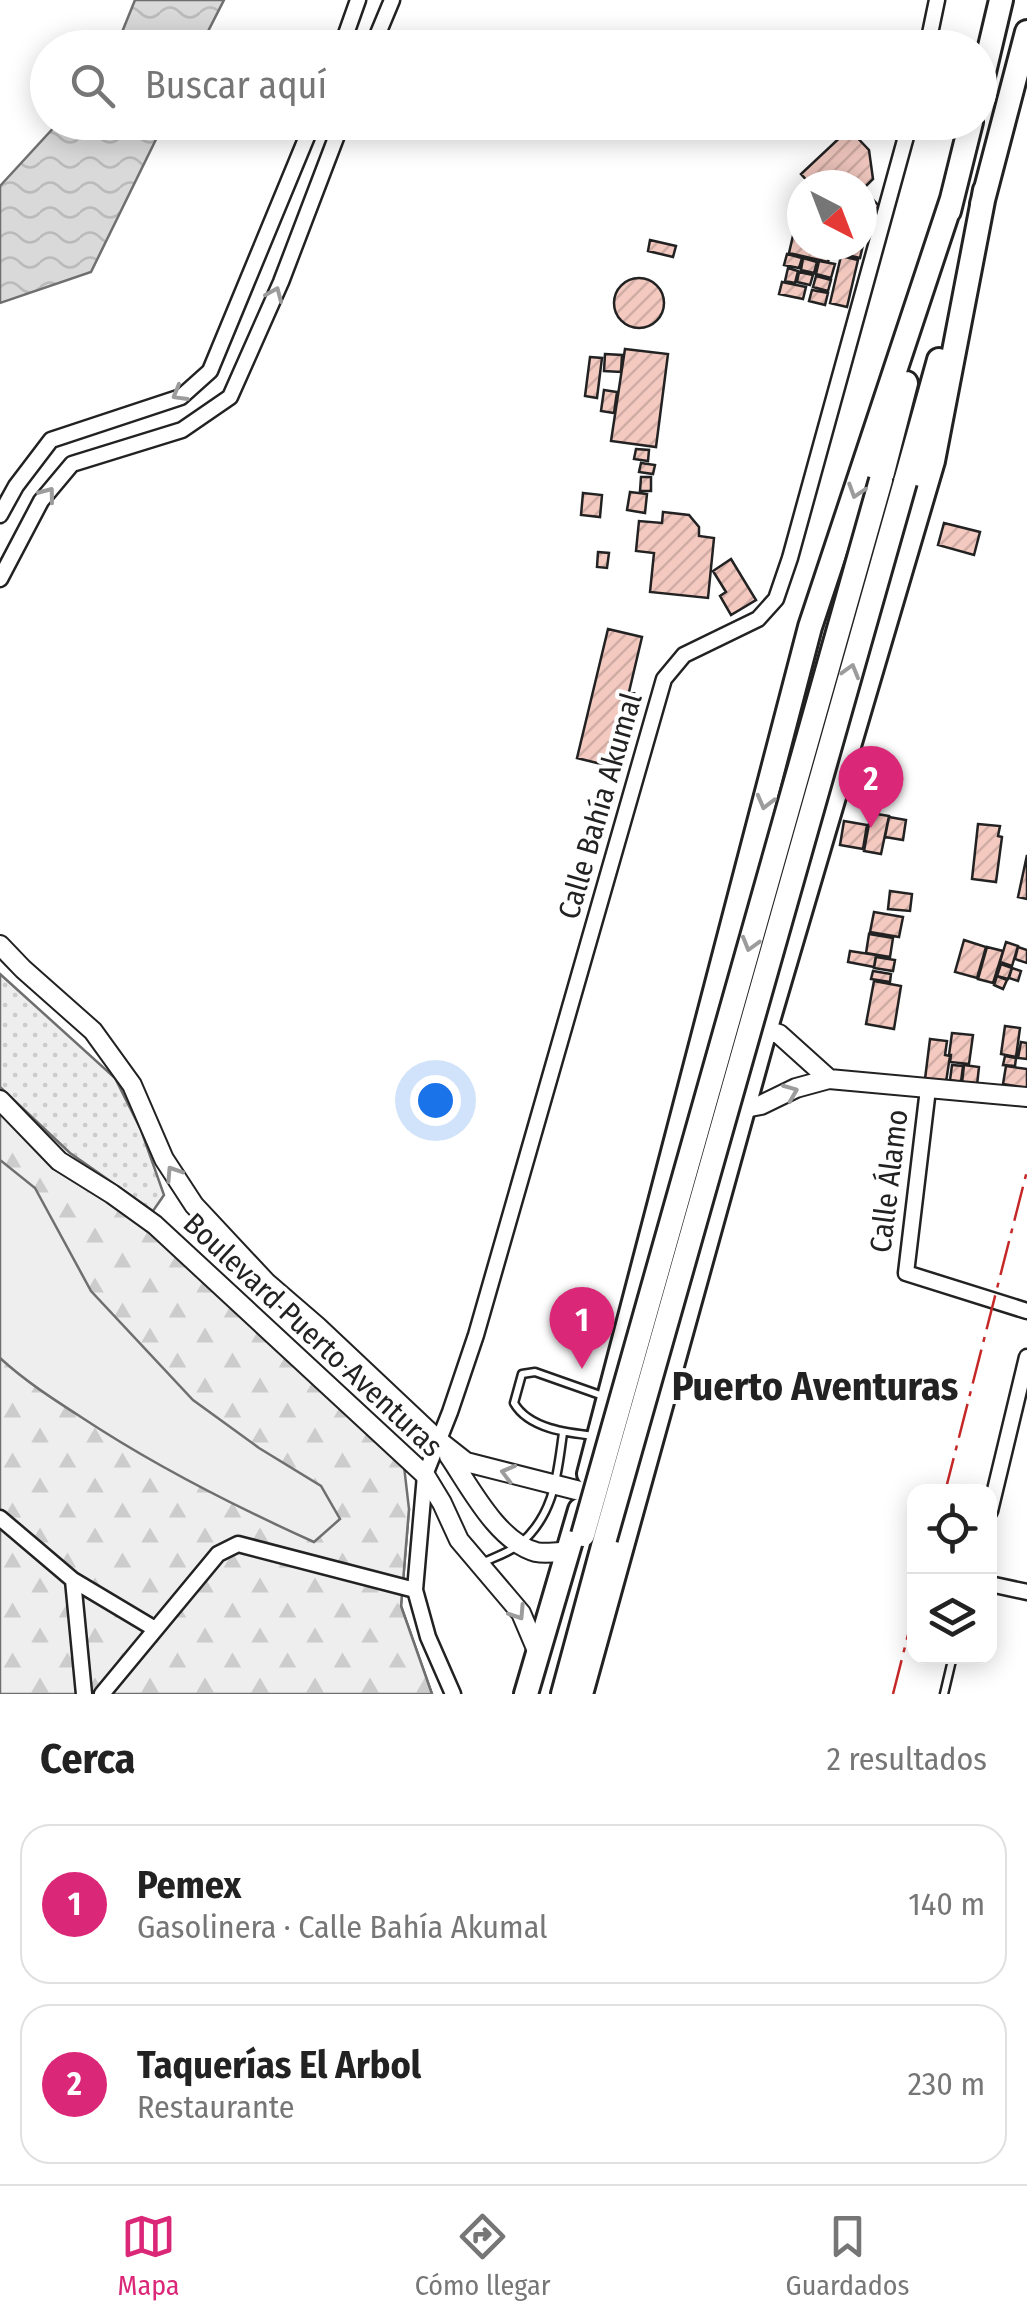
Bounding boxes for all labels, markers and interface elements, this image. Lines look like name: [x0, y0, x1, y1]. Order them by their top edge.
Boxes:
search box: [30, 30, 997, 140]
icon: search: [65, 58, 120, 113]
text: Buscar aquí: [145, 62, 327, 108]
north arrow: [787, 170, 877, 260]
one-way arrow: [263, 286, 283, 304]
one-way arrow: [172, 381, 190, 401]
one-way arrow: [847, 481, 867, 498]
one-way arrow: [36, 487, 54, 505]
one-way arrow: [840, 663, 861, 680]
street label: Calle Bahía Akumal: [550, 689, 650, 923]
pin: 2: [838, 746, 904, 828]
one-way arrow: [755, 793, 776, 811]
one-way arrow: [741, 935, 762, 952]
your location: [410, 1075, 461, 1126]
one-way arrow: [781, 1083, 799, 1103]
street label: Calle Álamo: [862, 1107, 916, 1255]
one-way arrow: [167, 1166, 186, 1184]
street label: Boulevard Puerto Aventuras: [176, 1206, 450, 1464]
pin: 1: [550, 1286, 614, 1369]
district label: Puerto Aventuras: [672, 1363, 958, 1411]
one-way arrow: [500, 1464, 517, 1485]
map controls: [907, 1484, 997, 1664]
button: locate: [907, 1484, 997, 1574]
button: layers: [907, 1574, 997, 1664]
one-way arrow: [505, 1603, 524, 1621]
text: Cerca: [40, 1734, 135, 1784]
text: 2 resultados: [827, 1740, 987, 1778]
text: Pemex: [137, 1862, 241, 1908]
text: 1: [68, 1885, 81, 1923]
text: 140 m: [908, 1885, 985, 1923]
text: Gasolinera · Calle Bahía Akumal: [137, 1908, 548, 1946]
text: Taquerías El Arbol: [137, 2042, 421, 2088]
text: 2: [67, 2065, 82, 2103]
text: 230 m: [908, 2065, 985, 2103]
text: Restaurante: [137, 2088, 295, 2126]
tab: Mapa: [118, 2209, 180, 2302]
tab: Cómo llegar: [415, 2209, 551, 2302]
tab: Guardados: [786, 2209, 909, 2302]

